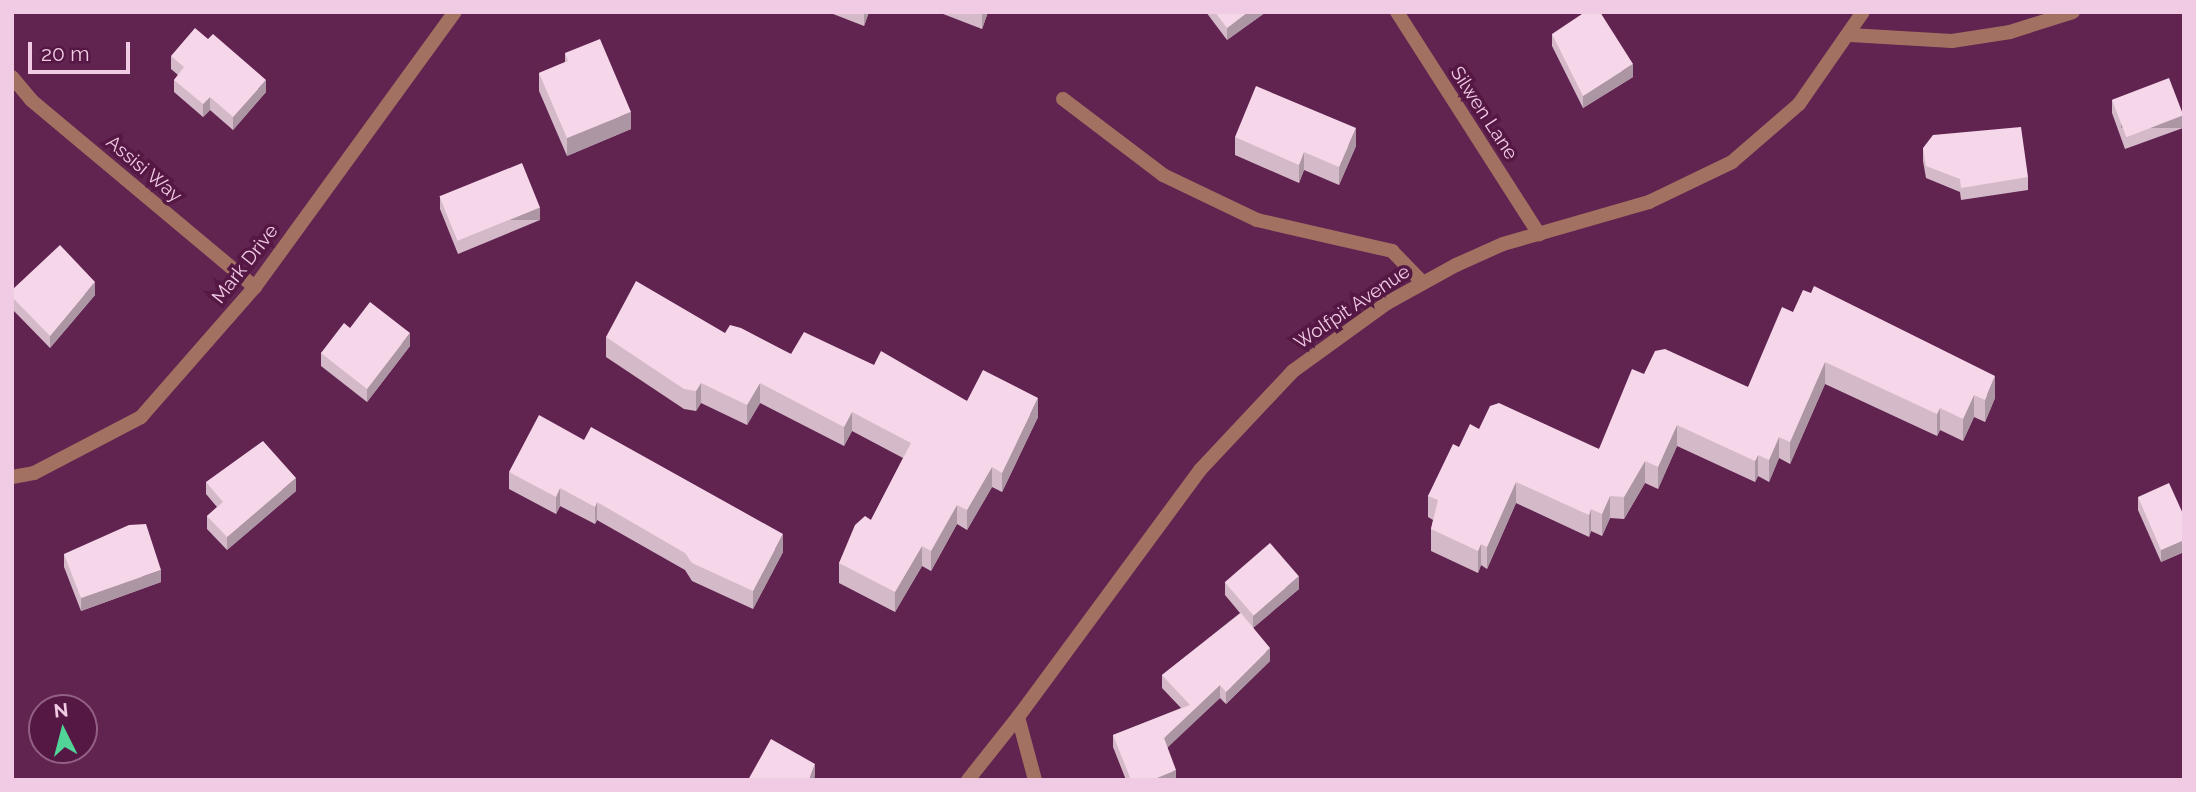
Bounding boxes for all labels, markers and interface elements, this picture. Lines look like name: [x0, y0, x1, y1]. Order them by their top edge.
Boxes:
scale bar: [32, 28, 133, 72]
text: 20 m: [41, 41, 89, 66]
street label: Silwen Lane: [1445, 62, 1523, 164]
street label: Assisi Way: [101, 131, 187, 207]
street label: Mark Drive: [207, 220, 283, 308]
street label: Wolfpit Avenue: [1290, 260, 1414, 354]
north arrow: [28, 694, 98, 764]
text: N: [53, 698, 69, 722]

